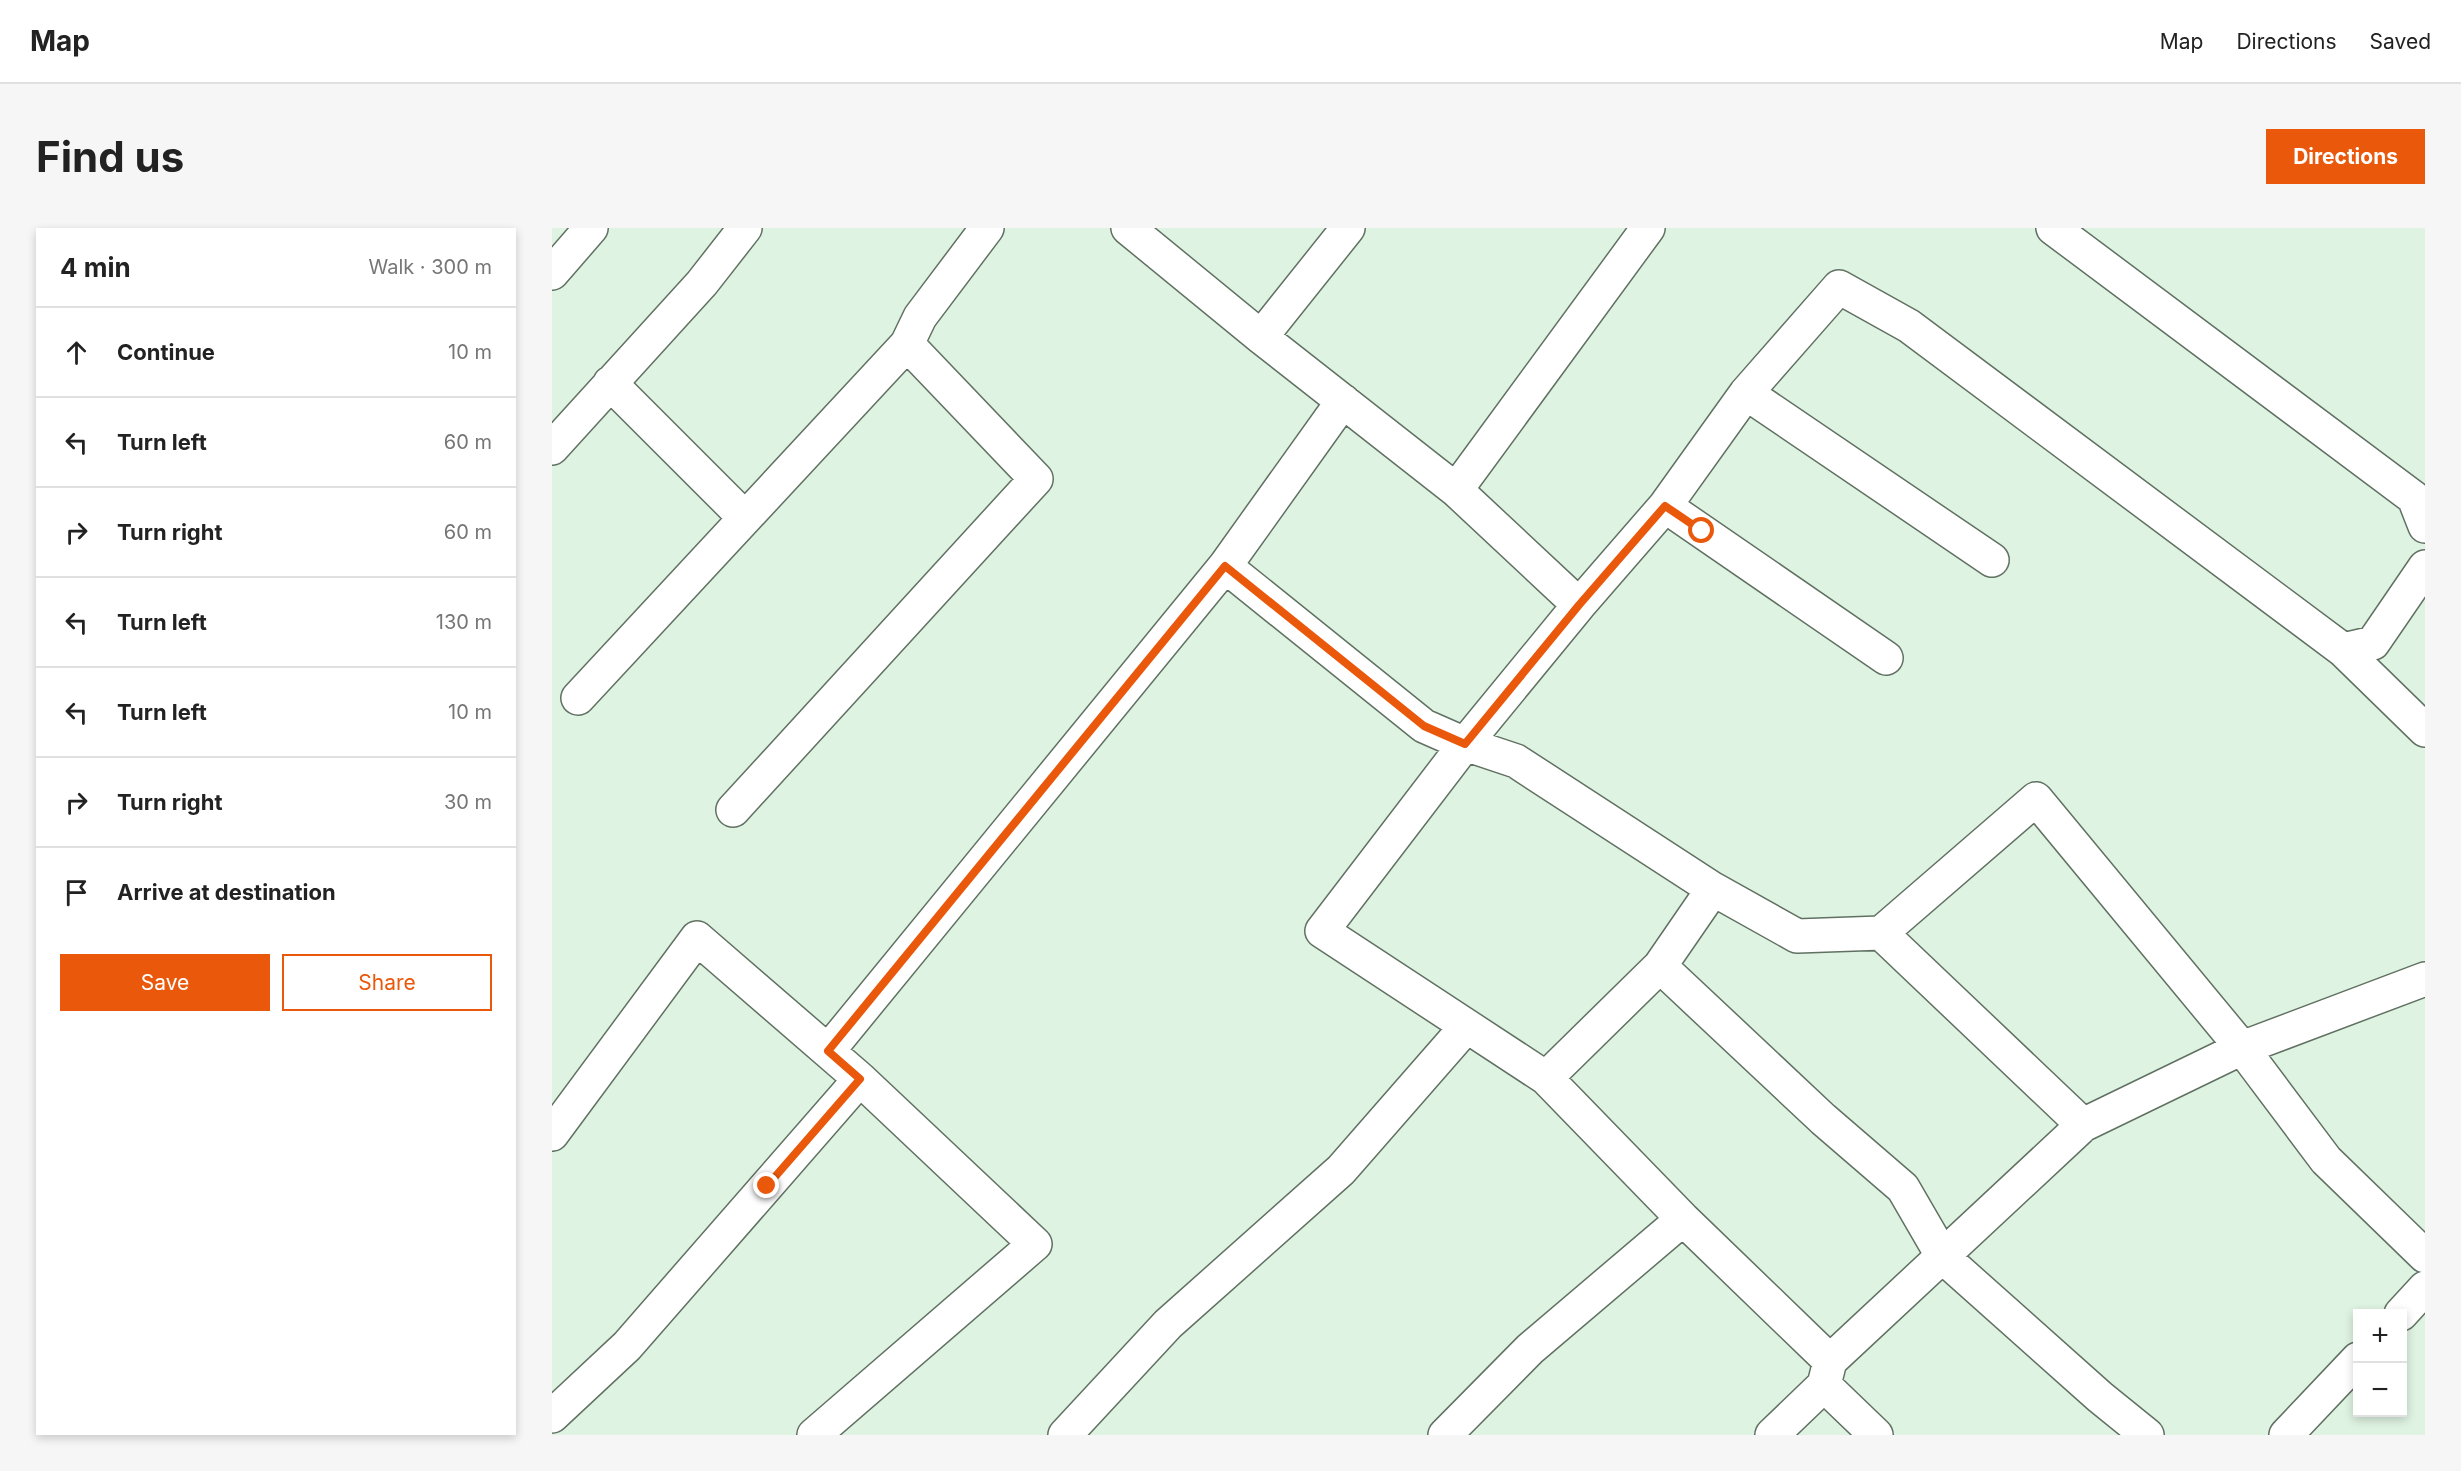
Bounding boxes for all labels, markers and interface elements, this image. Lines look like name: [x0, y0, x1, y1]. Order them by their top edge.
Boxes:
text: Map: [30, 24, 90, 58]
text: Map: [2160, 29, 2203, 54]
text: Directions: [2236, 29, 2337, 54]
text: Saved: [2370, 29, 2431, 54]
button: Directions: [2266, 129, 2425, 184]
text: Find us: [36, 131, 184, 182]
text: 4 min: [60, 252, 131, 283]
text: Walk · 300 m: [369, 255, 492, 279]
icon: ahead: [60, 336, 93, 369]
text: Continue: [117, 339, 215, 365]
text: 10 m: [448, 340, 492, 364]
icon: left: [60, 426, 93, 459]
text: Turn left: [117, 429, 207, 455]
text: 60 m: [444, 430, 492, 454]
icon: right: [60, 516, 93, 549]
route start: [1688, 517, 1714, 543]
text: Turn right: [117, 519, 223, 545]
text: 60 m: [444, 520, 492, 544]
icon: left: [60, 606, 93, 639]
text: Turn left: [117, 609, 207, 635]
text: 130 m: [436, 610, 492, 634]
icon: left: [60, 696, 93, 729]
text: Turn left: [117, 699, 207, 725]
text: 10 m: [448, 700, 492, 724]
icon: right: [60, 786, 93, 819]
text: Turn right: [117, 789, 223, 815]
text: 30 m: [444, 790, 492, 814]
icon: arrive: [60, 876, 93, 909]
text: Arrive at destination: [117, 879, 336, 905]
button: Save: [60, 954, 270, 1011]
button: Share: [282, 954, 492, 1011]
route end: [753, 1172, 779, 1198]
map controls: [2353, 1309, 2407, 1417]
button: +: [2353, 1309, 2407, 1363]
button: −: [2353, 1363, 2407, 1417]

